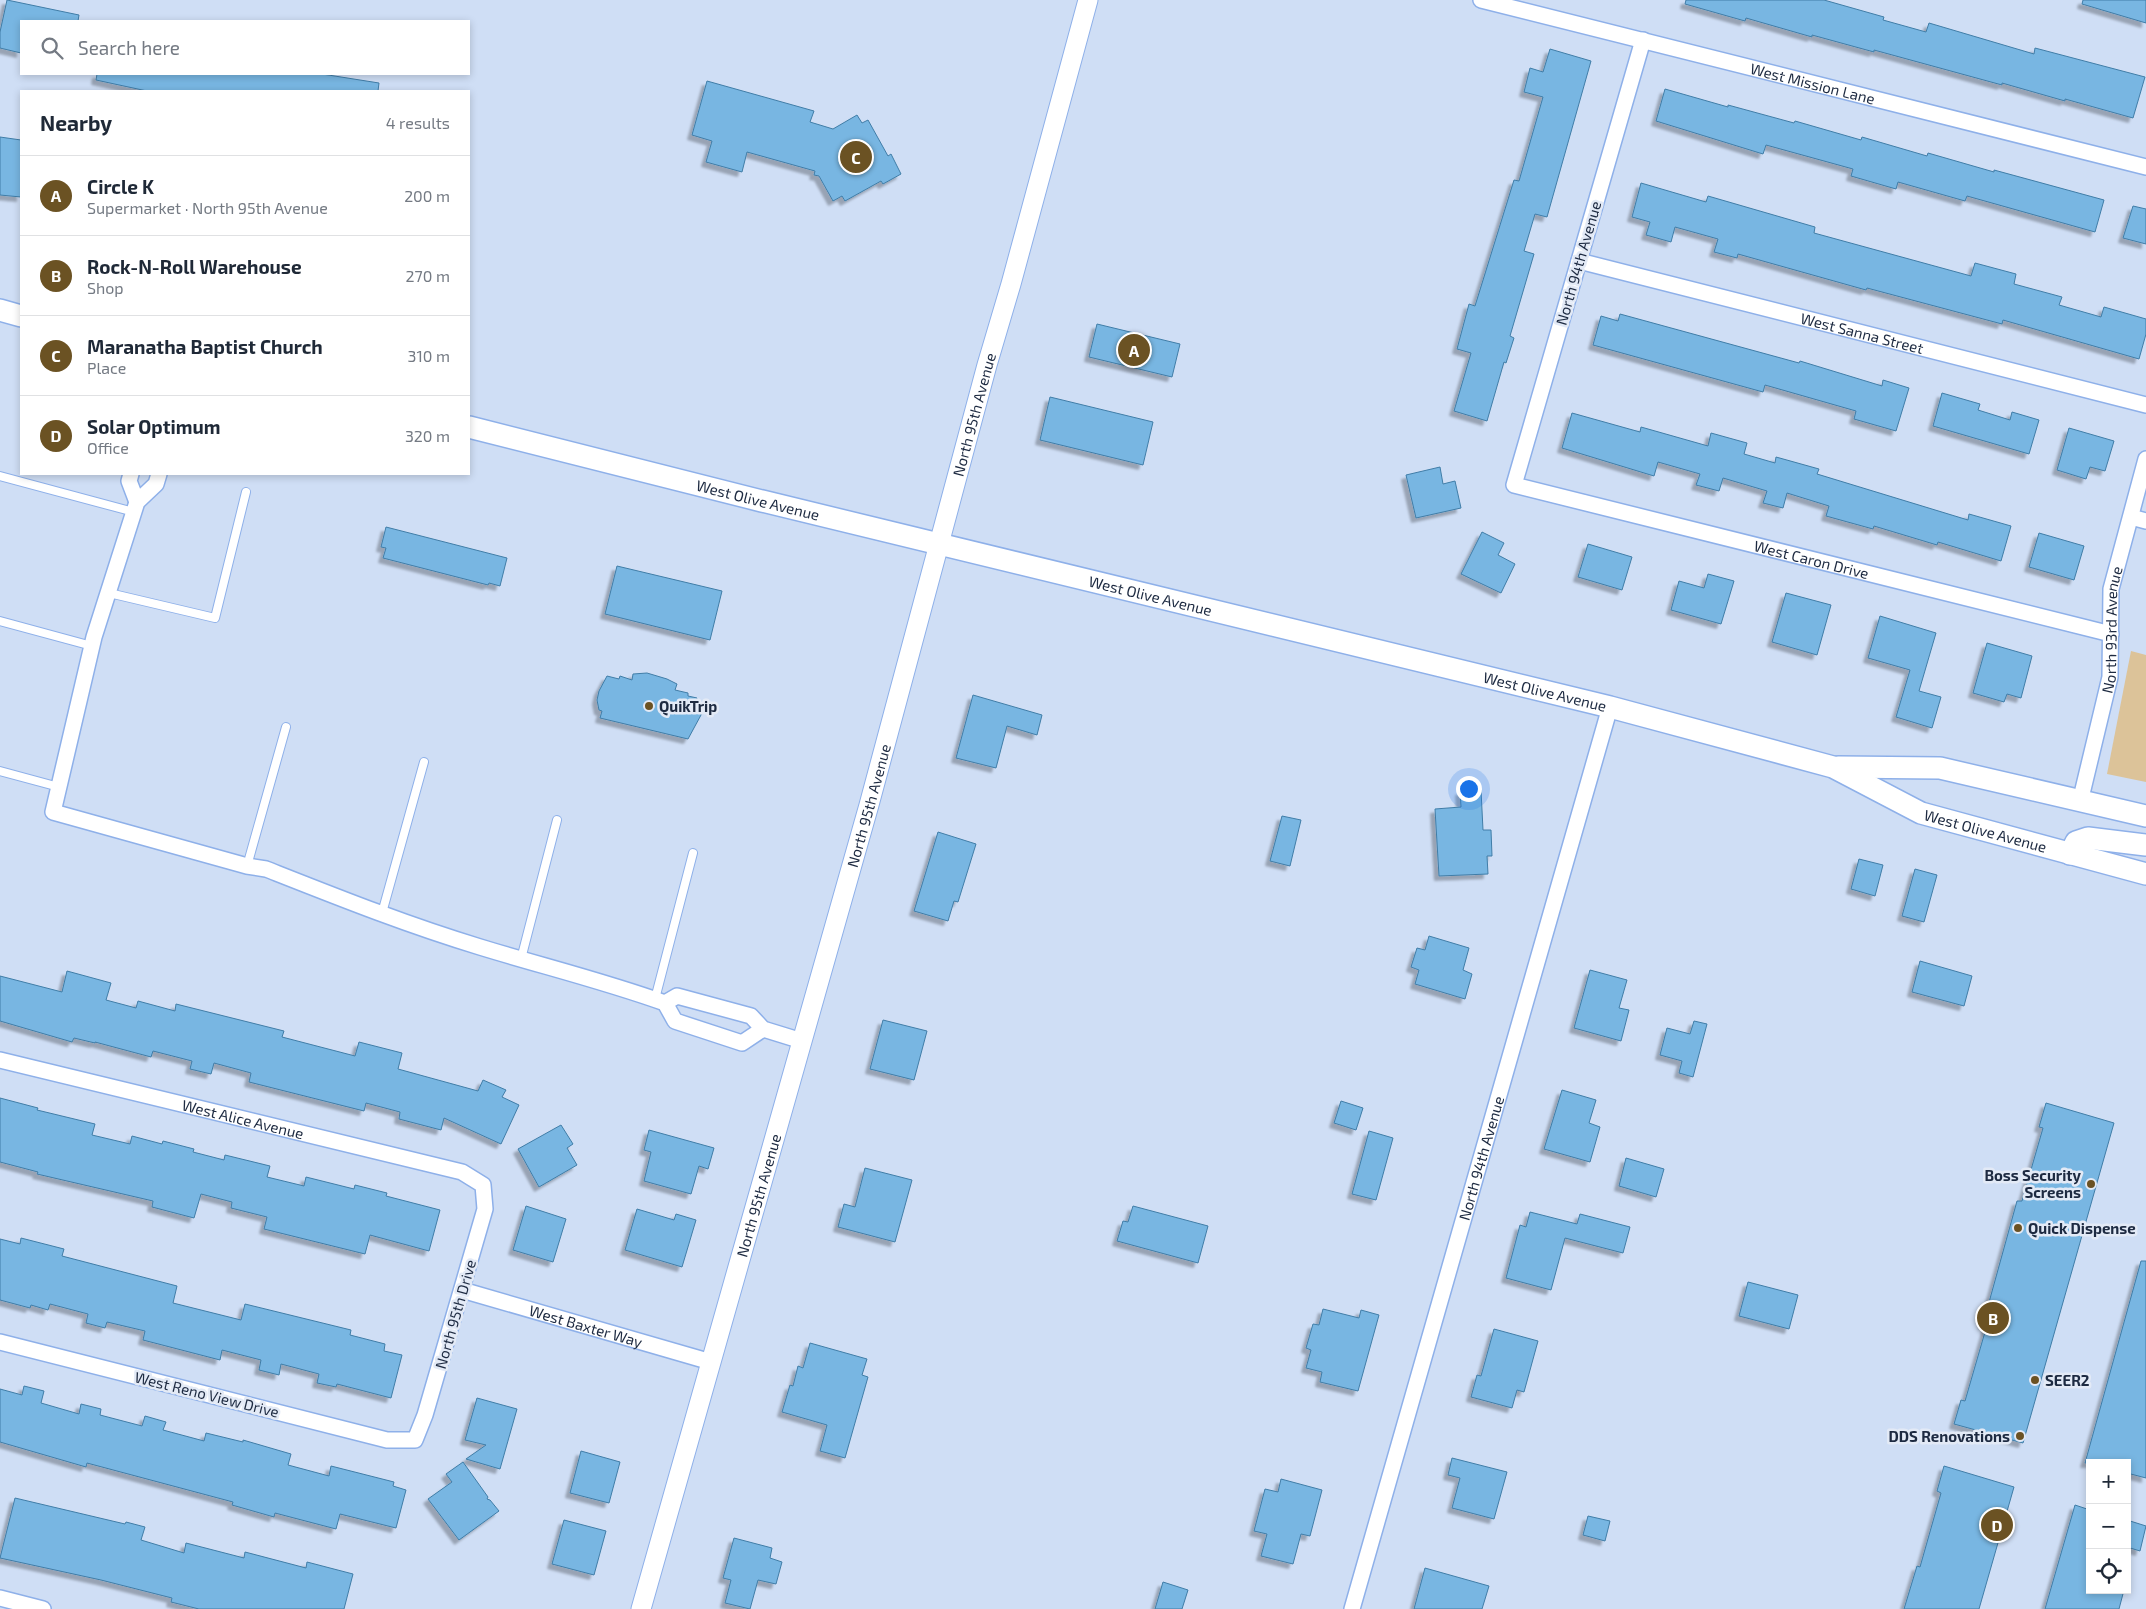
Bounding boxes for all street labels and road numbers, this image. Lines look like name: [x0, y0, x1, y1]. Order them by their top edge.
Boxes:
street label: West Mission Lane: [1748, 59, 1877, 108]
street label: North 94th Avenue: [1552, 199, 1604, 327]
street label: West Sanna Street: [1799, 309, 1926, 357]
street label: North 95th Avenue: [949, 351, 999, 478]
street label: West Olive Avenue: [695, 476, 821, 524]
street label: West Caron Drive: [1752, 536, 1871, 582]
street label: North 93rd Avenue: [2097, 564, 2126, 695]
street label: West Olive Avenue: [1087, 572, 1214, 619]
street label: West Olive Avenue: [1482, 668, 1608, 715]
street label: North 95th Avenue: [843, 742, 894, 869]
street label: West Olive Avenue: [1922, 805, 2049, 856]
street label: North 94th Avenue: [1455, 1094, 1507, 1222]
street label: West Alice Avenue: [180, 1095, 306, 1142]
street label: North 95th Avenue: [732, 1132, 784, 1259]
street label: North 95th Drive: [431, 1257, 479, 1371]
street label: West Baxter Way: [527, 1301, 645, 1351]
street label: West Reno View Drive: [133, 1367, 281, 1421]

